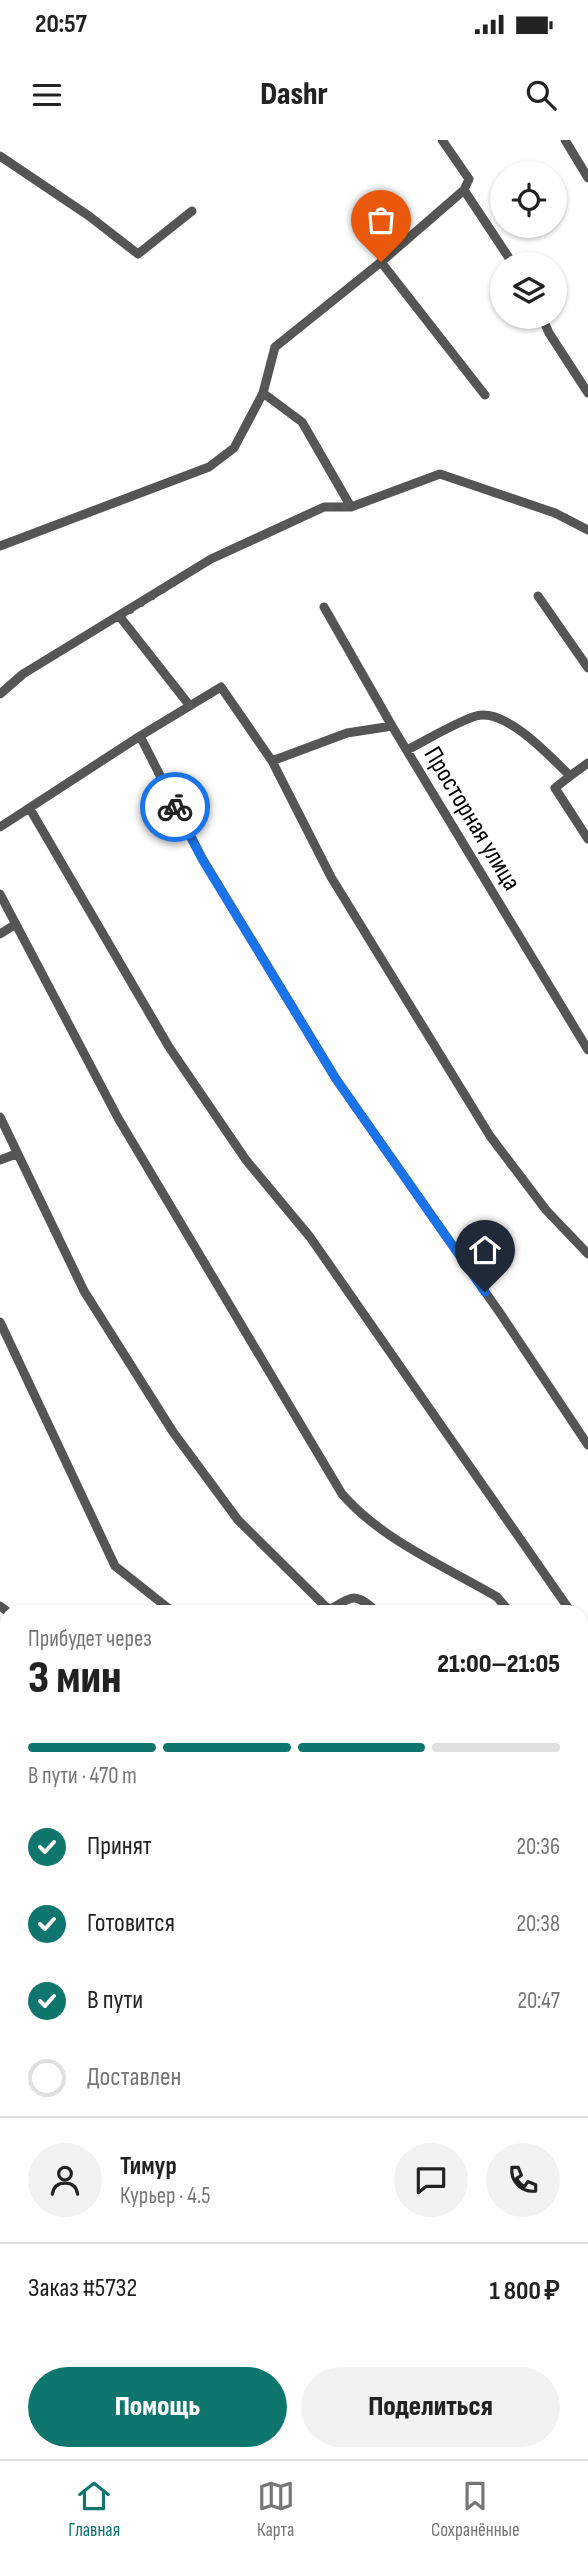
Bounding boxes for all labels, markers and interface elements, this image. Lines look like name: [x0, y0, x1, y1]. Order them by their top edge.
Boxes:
text: 20:57: [35, 9, 87, 40]
text: Dashr: [260, 75, 328, 114]
icon: menu: [28, 76, 66, 114]
icon: search: [522, 76, 560, 114]
map controls: [490, 161, 567, 329]
button: locate: [490, 161, 567, 238]
pin: [351, 190, 411, 262]
icon: bag: [362, 201, 400, 239]
button: layers: [490, 252, 567, 329]
street label: Просторная улица: [417, 741, 527, 896]
courier: [140, 772, 210, 842]
icon: bike: [156, 788, 194, 826]
pin: [455, 1220, 515, 1292]
icon: home: [466, 1231, 504, 1269]
text: Прибудет через: [28, 1625, 152, 1653]
text: 21:00–21:05: [437, 1649, 560, 1680]
text: 3 мин: [28, 1651, 122, 1706]
text: В пути · 470 m: [28, 1762, 137, 1790]
icon: check: [28, 1828, 66, 1866]
text: Принят: [87, 1831, 152, 1862]
text: 20:36: [517, 1833, 560, 1861]
icon: check: [28, 1905, 66, 1943]
text: Готовится: [87, 1908, 175, 1939]
text: 20:38: [516, 1910, 560, 1938]
icon: check: [28, 1982, 66, 2020]
text: В пути: [87, 1985, 143, 2016]
text: 20:47: [518, 1987, 560, 2015]
text: Доставлен: [87, 2062, 181, 2093]
button: person: [28, 2143, 102, 2217]
button: chat: [394, 2143, 468, 2217]
button: phone: [486, 2143, 560, 2217]
text: Тимур: [120, 2151, 177, 2182]
text: Курьер · 4.5: [120, 2182, 210, 2210]
text: Заказ #5732: [28, 2273, 137, 2304]
text: 1 800 ₽: [490, 2276, 560, 2307]
button: Помощь: [28, 2367, 287, 2447]
button: Поделиться: [301, 2367, 560, 2447]
tab: Главная: [68, 2477, 120, 2542]
tab: Карта: [257, 2477, 295, 2542]
tab: Сохранённые: [431, 2477, 520, 2542]

